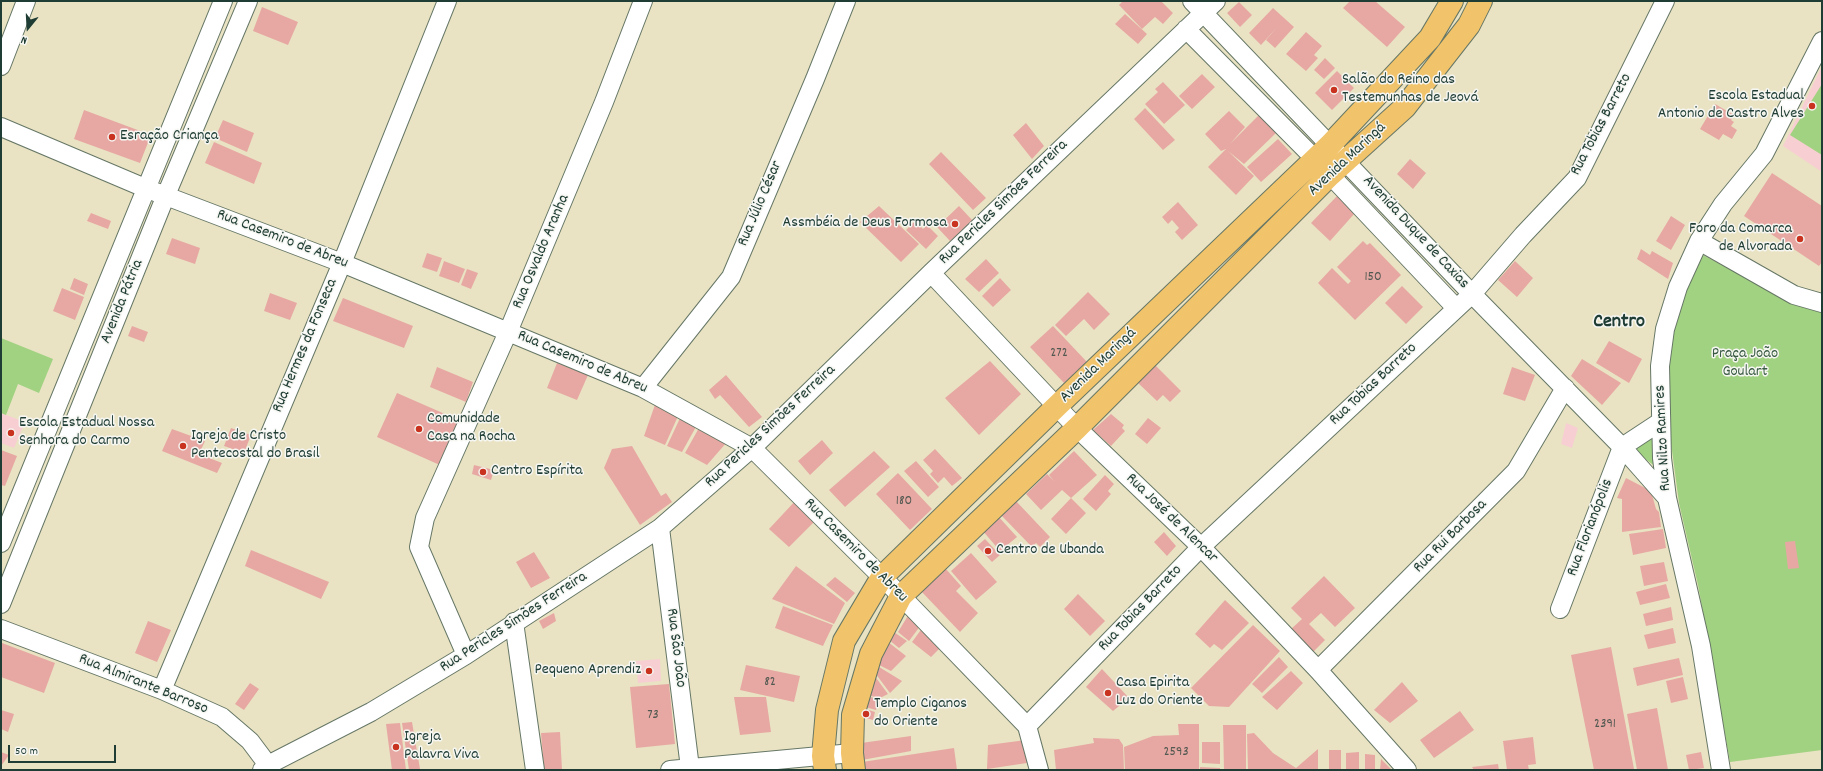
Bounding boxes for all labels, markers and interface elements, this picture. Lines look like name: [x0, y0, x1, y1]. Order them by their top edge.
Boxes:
north arrow: [8, 8, 48, 48]
text: N: [19, 31, 29, 48]
place label: Salão do Reino das Testemunhas de Jeová: [1342, 71, 1478, 109]
street label: Rua Tobias Barreto: [1567, 71, 1637, 179]
marker: Salão do Reino das Testemunhas de Jeová: [1329, 85, 1339, 95]
place label: Escola Estadual Antonio de Castro Alves: [1658, 87, 1804, 125]
marker: Escola Estadual Antonio de Castro Alves: [1807, 101, 1817, 111]
street label: Avenida Maringá: [1305, 119, 1391, 201]
place label: Esração Criança: [120, 127, 218, 147]
marker: Esração Criança: [107, 132, 117, 142]
street label: Rua Pericles Simões Ferreira: [936, 136, 1072, 270]
street label: Rua Júlio César: [734, 158, 788, 250]
street label: Avenida Duque de Caxias: [1358, 172, 1472, 294]
street label: Rua Osvaldo Aranha: [509, 192, 575, 312]
street label: Rua Casemiro de Abreu: [213, 206, 351, 274]
place label: Assmbéia de Deus Formosa: [783, 214, 947, 234]
marker: Assmbéia de Deus Formosa: [950, 219, 960, 229]
place label: Foro da Comarca de Alvorada: [1689, 220, 1792, 258]
marker: Foro da Comarca de Alvorada: [1795, 234, 1805, 244]
street label: Avenida Pátria: [97, 257, 149, 347]
house number: 150: [1364, 270, 1382, 286]
street label: Rua Hermes da Fonseca: [269, 276, 343, 416]
district label: Centro: [1593, 311, 1645, 335]
street label: Avenida Maringá: [1057, 325, 1141, 407]
street label: Rua Casemiro de Abreu: [514, 327, 650, 399]
street label: Rua Tobias Barreto: [1326, 340, 1422, 430]
park label: Praça João Goulart: [1712, 345, 1778, 383]
house number: 272: [1050, 346, 1068, 362]
street label: Rua Pericles Simões Ferreira: [702, 361, 840, 493]
street label: Rua Nilzo Ramires: [1652, 384, 1676, 492]
place label: Comunidade Casa na Rocha: [427, 410, 515, 448]
place label: Escola Estadual Nossa Senhora do Carmo: [19, 414, 154, 452]
marker: Comunidade Casa na Rocha: [414, 424, 424, 434]
place label: Igreja de Cristo Pentecostal do Brasil: [191, 427, 320, 465]
marker: Escola Estadual Nossa Senhora do Carmo: [6, 428, 16, 438]
marker: Igreja de Cristo Pentecostal do Brasil: [178, 441, 188, 451]
place label: Centro Espírita: [491, 462, 583, 482]
marker: Centro Espírita: [478, 467, 488, 477]
street label: Rua José de Alencar: [1121, 470, 1221, 568]
street label: Rua Florianópolis: [1564, 477, 1618, 579]
house number: 180: [896, 494, 912, 510]
street label: Rua Casemiro de Abreu: [799, 495, 911, 607]
street label: Rua Rui Barbosa: [1410, 496, 1492, 578]
place label: Centro de Ubanda: [996, 541, 1104, 561]
marker: Centro de Ubanda: [983, 546, 993, 556]
street label: Rua Tobias Barreto: [1095, 562, 1187, 656]
street label: Rua Pericles Simões Ferreira: [437, 568, 591, 678]
street label: Rua São João: [661, 607, 689, 689]
street label: Rua Almirante Barroso: [76, 650, 210, 720]
place label: Pequeno Aprendiz: [534, 661, 641, 681]
marker: Pequeno Aprendiz: [644, 666, 654, 676]
place label: Casa Epirita Luz do Oriente: [1116, 674, 1203, 712]
house number: 82: [764, 675, 776, 691]
marker: Casa Epirita Luz do Oriente: [1103, 688, 1113, 698]
place label: Templo Ciganos do Oriente: [874, 695, 967, 733]
house number: 73: [647, 708, 659, 724]
marker: Templo Ciganos do Oriente: [861, 709, 871, 719]
house number: 2391: [1594, 717, 1616, 733]
place label: Igreja Palavra Viva: [404, 728, 479, 766]
scale bar: [10, 737, 118, 763]
marker: Igreja Palavra Viva: [391, 742, 401, 752]
text: 50 m: [15, 743, 38, 760]
house number: 2593: [1163, 745, 1189, 761]

